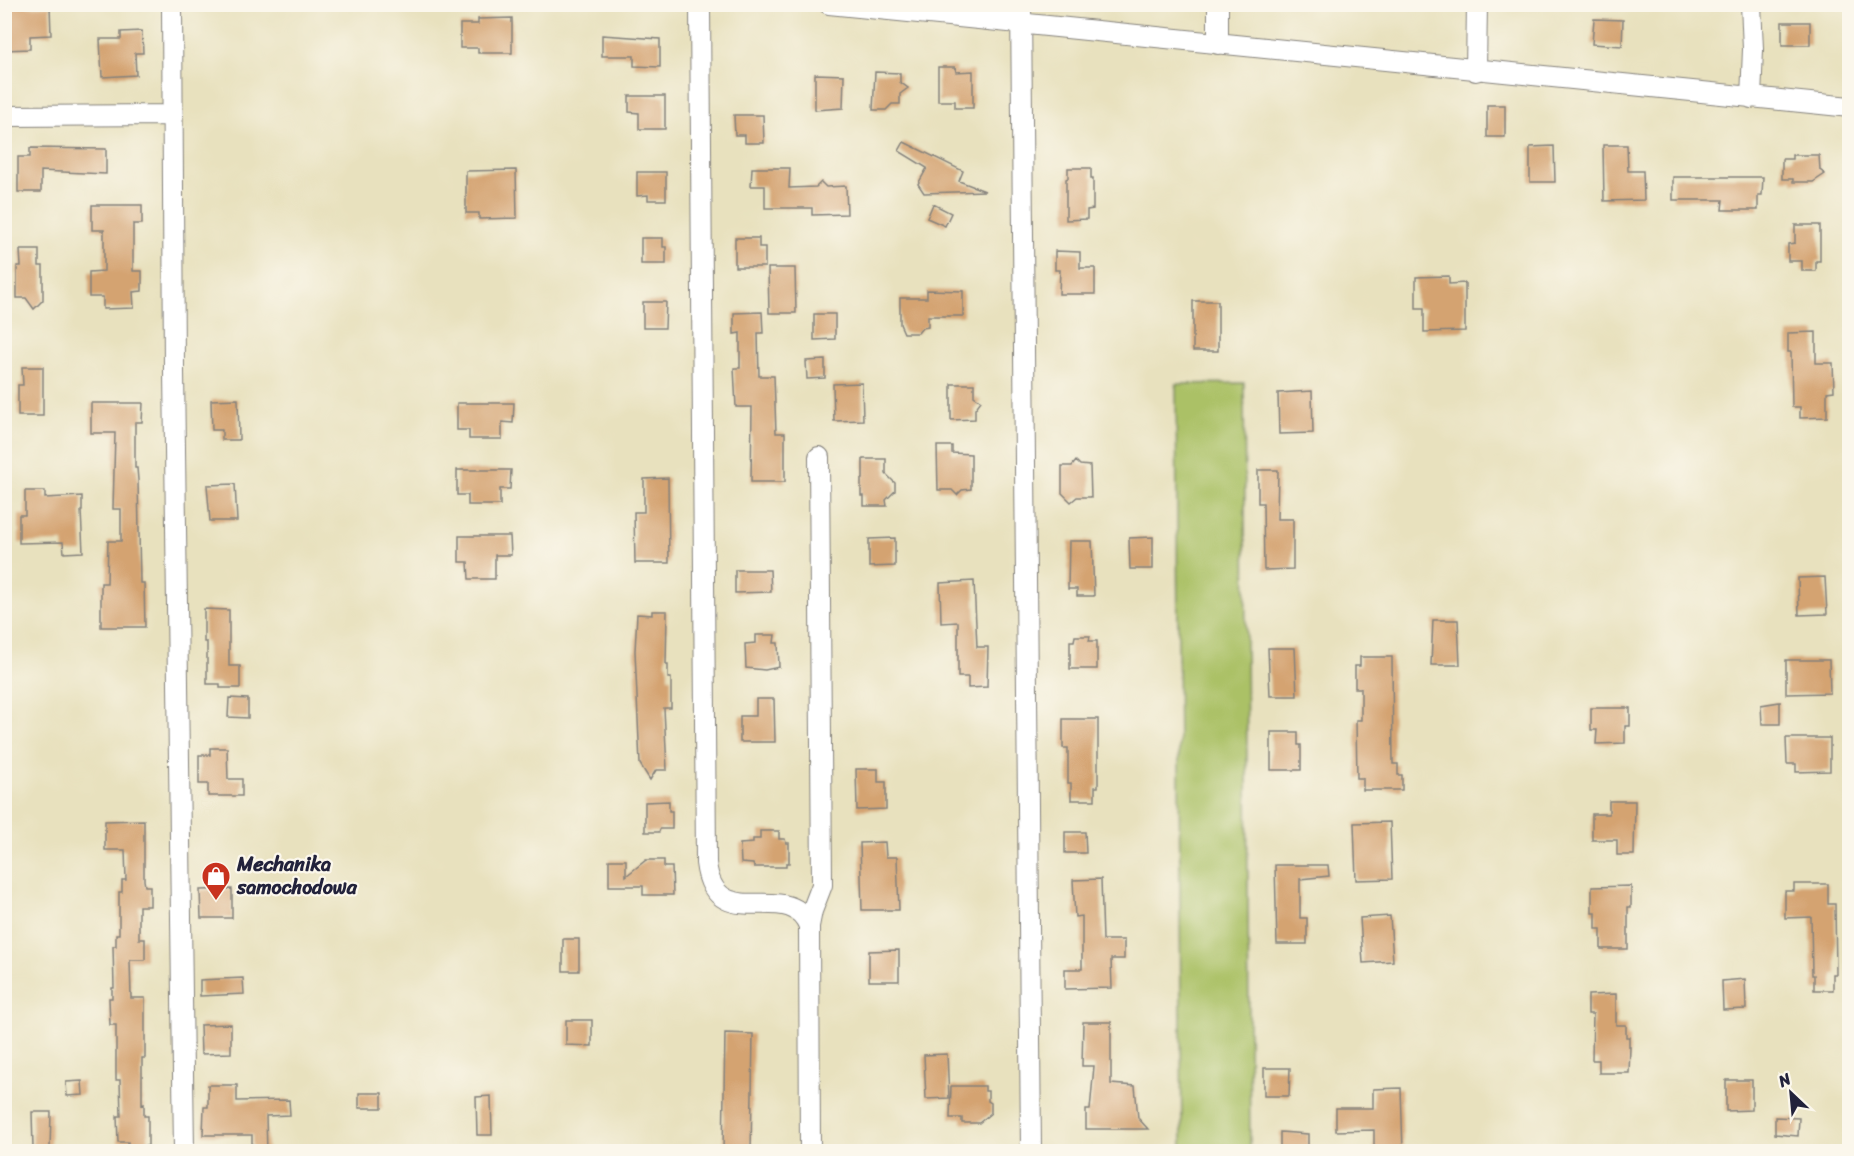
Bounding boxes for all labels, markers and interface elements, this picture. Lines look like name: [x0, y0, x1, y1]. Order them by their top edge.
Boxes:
place label: Mechanika samochodowa: [236, 847, 358, 905]
shop icon: Mechanika samochodowa: [200, 860, 232, 902]
north arrow: [1761, 1063, 1821, 1123]
text: N: [1772, 1064, 1797, 1096]

